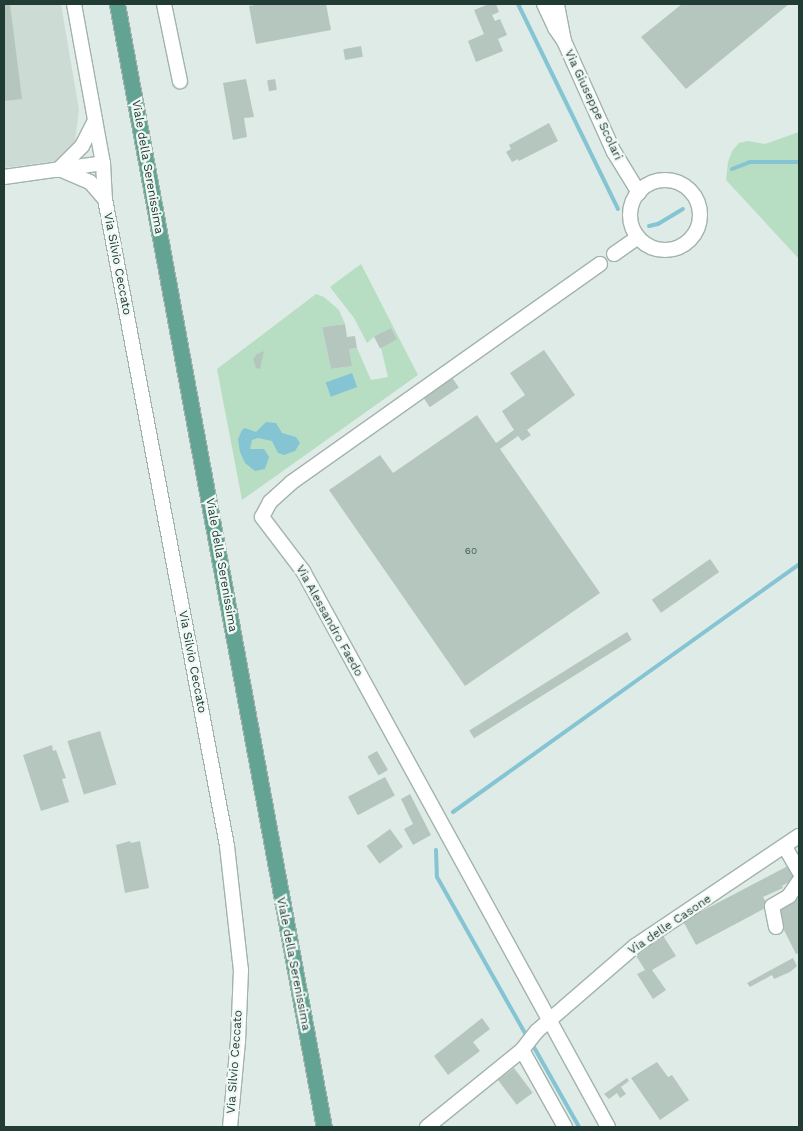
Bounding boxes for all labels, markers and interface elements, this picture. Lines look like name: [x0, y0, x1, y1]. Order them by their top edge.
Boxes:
street label: Via Giuseppe Scolari: [561, 47, 625, 163]
street label: Viale della Serenissima: [128, 99, 166, 235]
street label: Via Silvio Ceccato: [100, 211, 134, 317]
street label: Viale della Serenissima: [202, 497, 240, 633]
house number: 60: [465, 545, 477, 557]
street label: Via Alessandro Faedo: [292, 562, 366, 680]
street label: Via Silvio Ceccato: [175, 609, 209, 715]
street label: Via delle Casone: [626, 892, 714, 958]
street label: Viale della Serenissima: [273, 896, 313, 1032]
street label: Via Silvio Ceccato: [224, 1010, 246, 1114]

